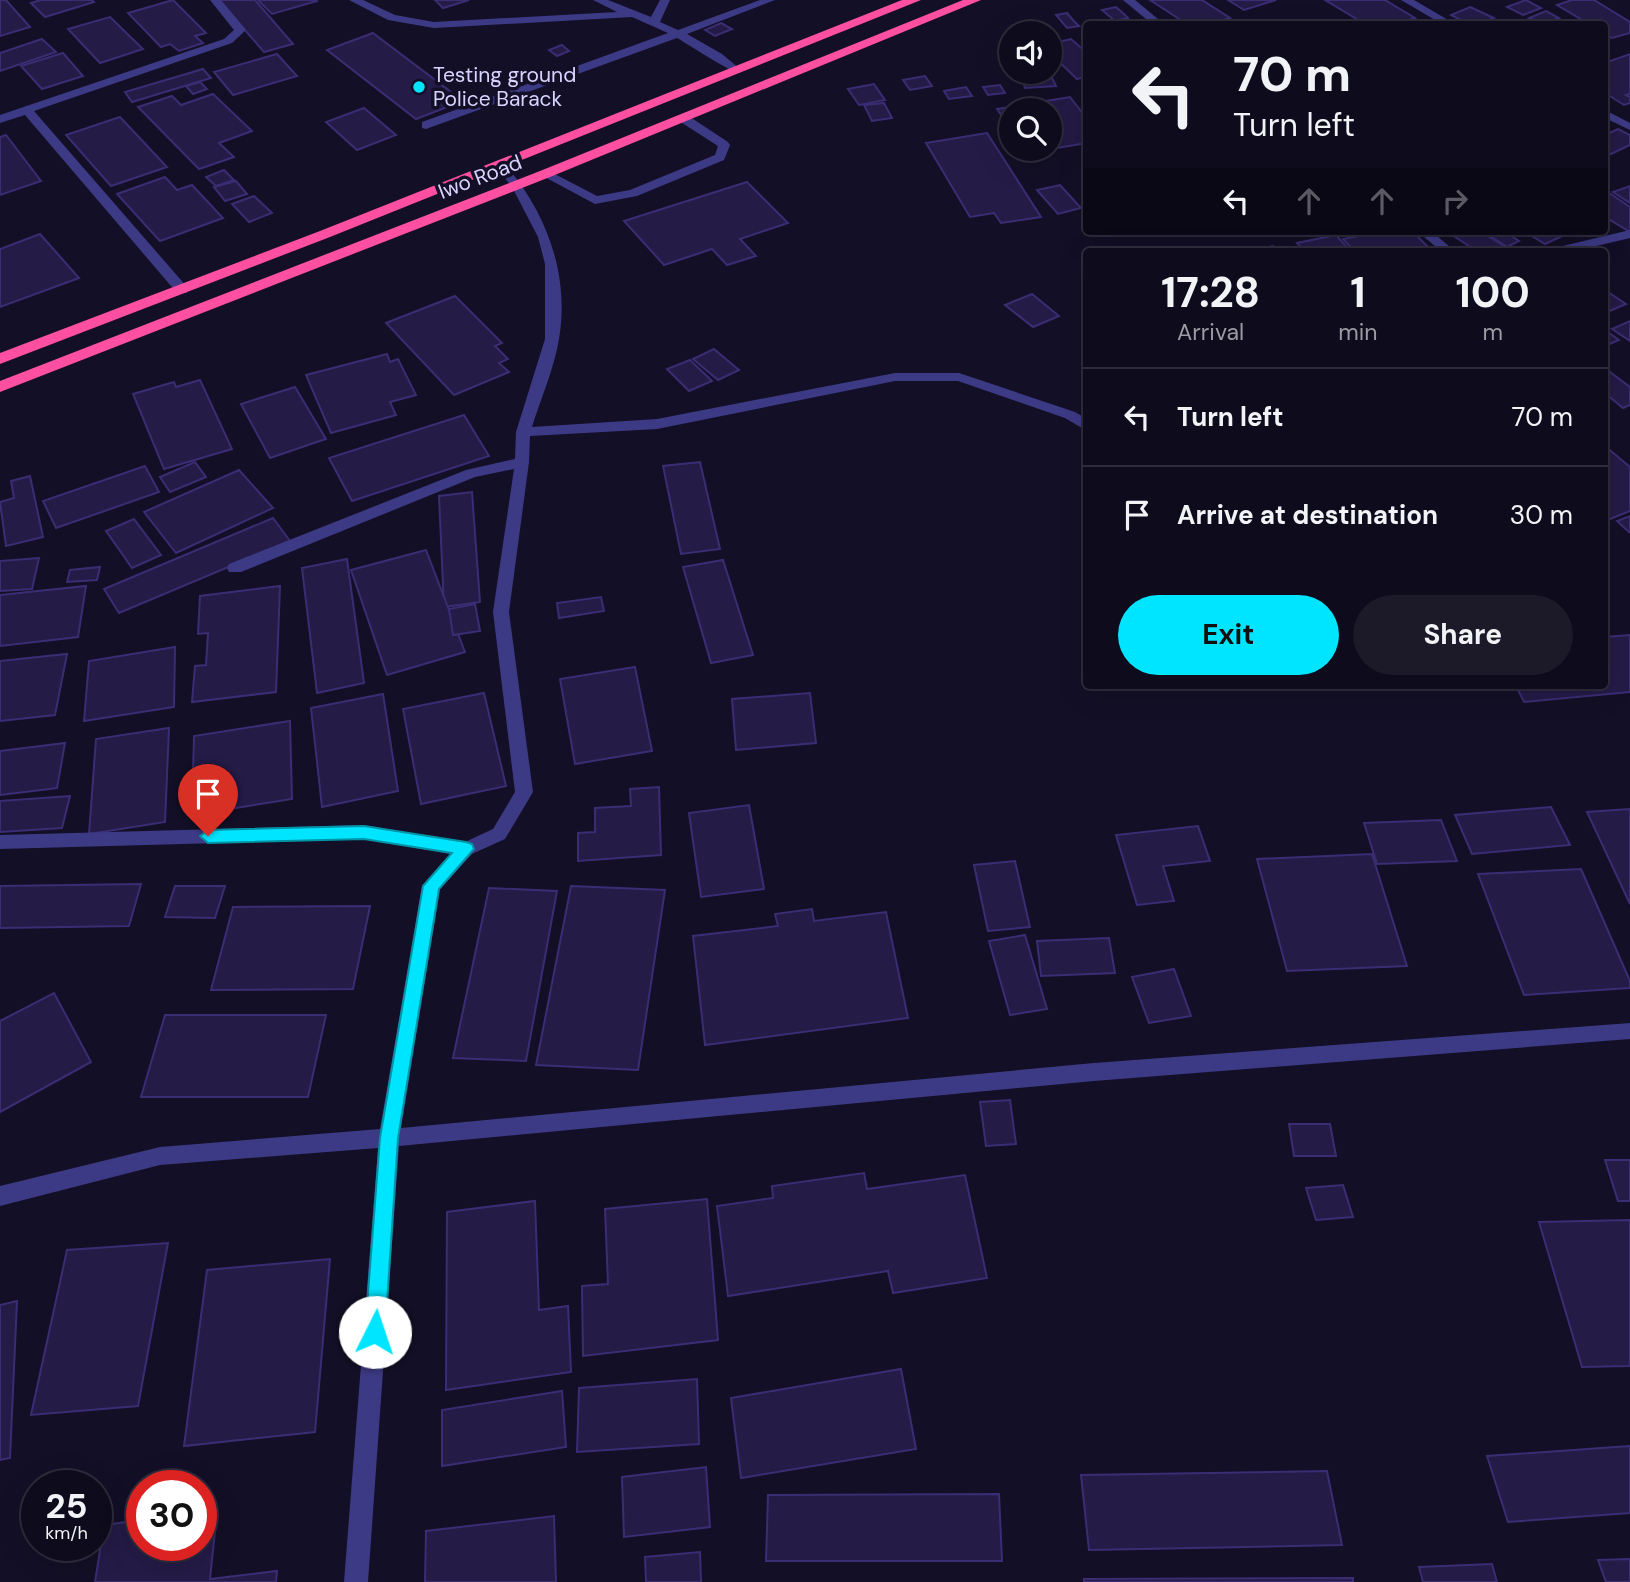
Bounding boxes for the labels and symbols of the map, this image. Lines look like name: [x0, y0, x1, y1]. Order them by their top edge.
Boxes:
place label: Testing ground Police Barack: [433, 61, 576, 113]
marker: Testing ground Police Barack: [411, 79, 427, 95]
street label: Iwo Road: [434, 148, 526, 206]
pin: [178, 764, 238, 836]
position arrow: [338, 1295, 412, 1369]
speed limit sign: 30: [126, 1470, 217, 1561]

